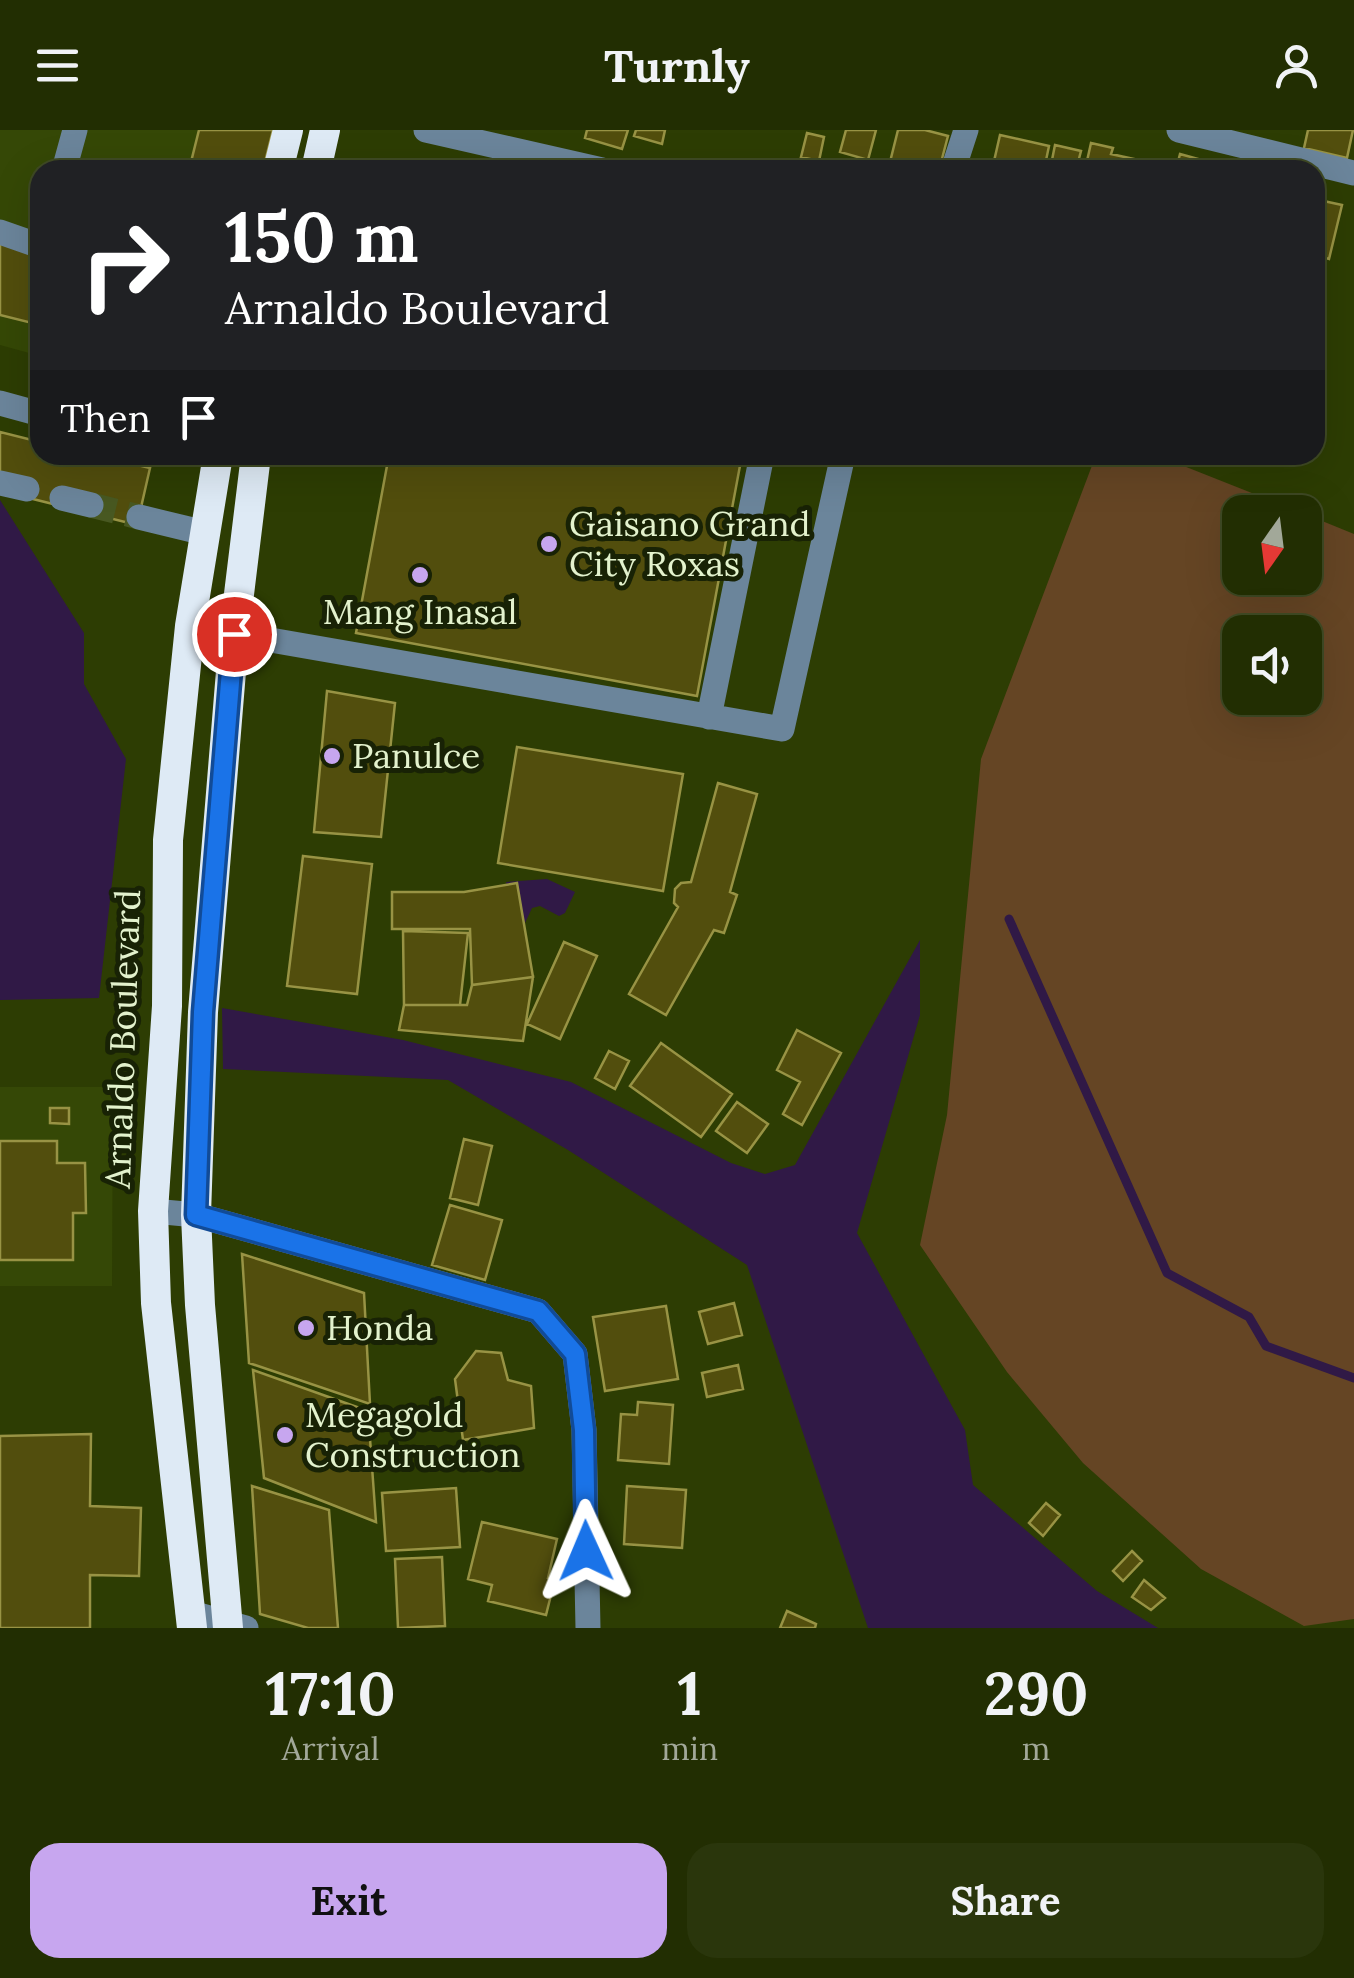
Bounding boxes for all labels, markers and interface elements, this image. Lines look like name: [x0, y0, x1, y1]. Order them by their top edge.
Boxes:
text: Turnly: [604, 37, 750, 94]
icon: menu: [30, 38, 85, 93]
icon: person: [1269, 38, 1324, 93]
text: 150 m: [225, 192, 419, 281]
icon: right: [60, 200, 190, 330]
text: Arnaldo Boulevard: [225, 279, 610, 336]
icon: arrive: [171, 390, 226, 445]
text: Then: [60, 394, 151, 442]
north arrow: [1222, 495, 1322, 595]
map controls: [1222, 495, 1322, 715]
place label: Gaisano Grand City Roxas: [569, 501, 811, 586]
marker: Gaisano Grand City Roxas: [538, 533, 560, 555]
marker: Mang Inasal: [409, 564, 431, 586]
place label: Mang Inasal: [323, 589, 517, 634]
pin: [192, 592, 277, 677]
icon: arrive: [207, 607, 262, 662]
button: sound: [1222, 615, 1322, 715]
place label: Panulce: [352, 733, 480, 778]
marker: Panulce: [321, 745, 343, 767]
street label: Arnaldo Boulevard: [95, 889, 150, 1190]
place label: Honda: [326, 1305, 433, 1350]
marker: Honda: [295, 1317, 317, 1339]
place label: Megagold Construction: [305, 1392, 521, 1477]
marker: Megagold Construction: [274, 1424, 296, 1446]
position arrow: [534, 1499, 638, 1603]
text: 17:10: [266, 1655, 396, 1731]
text: 1: [677, 1655, 702, 1731]
text: 290: [984, 1655, 1088, 1731]
text: Arrival: [282, 1728, 379, 1769]
text: min: [661, 1728, 718, 1769]
text: m: [1022, 1728, 1050, 1769]
button: Exit: [30, 1843, 667, 1958]
button: Share: [687, 1843, 1324, 1958]

